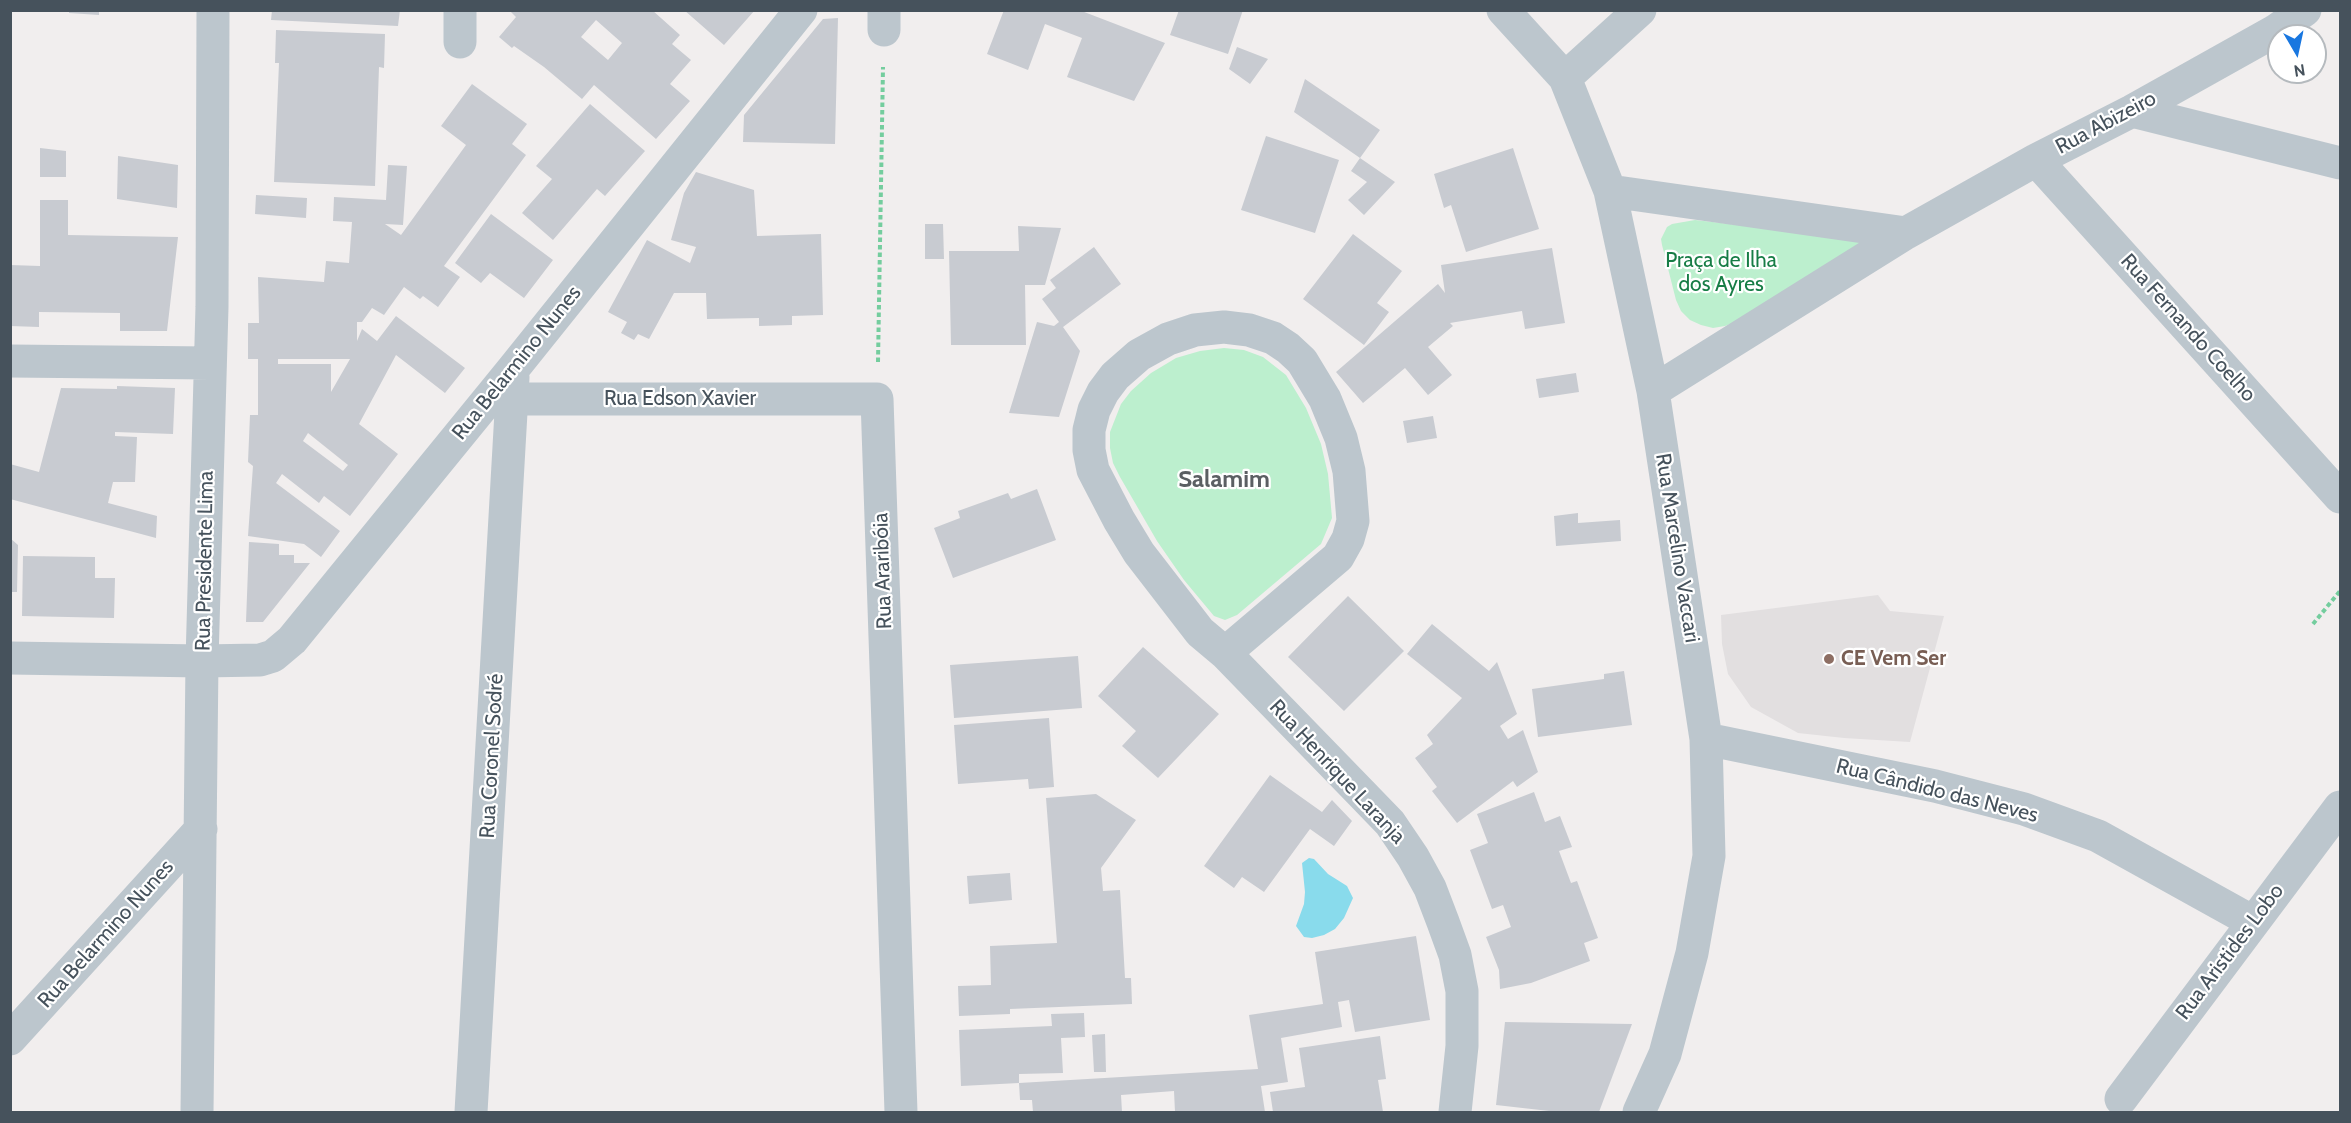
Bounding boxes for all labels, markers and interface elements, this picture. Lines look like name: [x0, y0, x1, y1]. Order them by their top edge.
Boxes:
north arrow: [2267, 24, 2327, 84]
text: N: [2293, 60, 2307, 81]
street label: Rua Abizeiro: [2052, 86, 2160, 160]
park label: Praça de Ilha dos Ayres: [1665, 248, 1777, 298]
street label: Rua Fernando Coelho: [2115, 249, 2261, 407]
street label: Rua Belarmino Nunes: [447, 281, 587, 445]
street label: Rua Edson Xavier: [604, 386, 756, 412]
street label: Rua Marcelino Vaccari: [1650, 452, 1704, 644]
district label: Salamim: [1178, 466, 1270, 494]
street label: Rua Presidente Lima: [191, 471, 219, 651]
street label: Rua Araribóia: [868, 512, 898, 630]
place label: CE Vem Ser: [1841, 646, 1946, 672]
marker: CE Vem Ser: [1822, 652, 1836, 666]
street label: Rua Coronel Sodré: [475, 673, 509, 839]
street label: Rua Henrique Laranja: [1264, 695, 1410, 849]
street label: Rua Cândido das Neves: [1834, 754, 2040, 828]
street label: Rua Belarmino Nunes: [33, 855, 179, 1013]
street label: Rua Aristides Lobo: [2171, 879, 2289, 1025]

